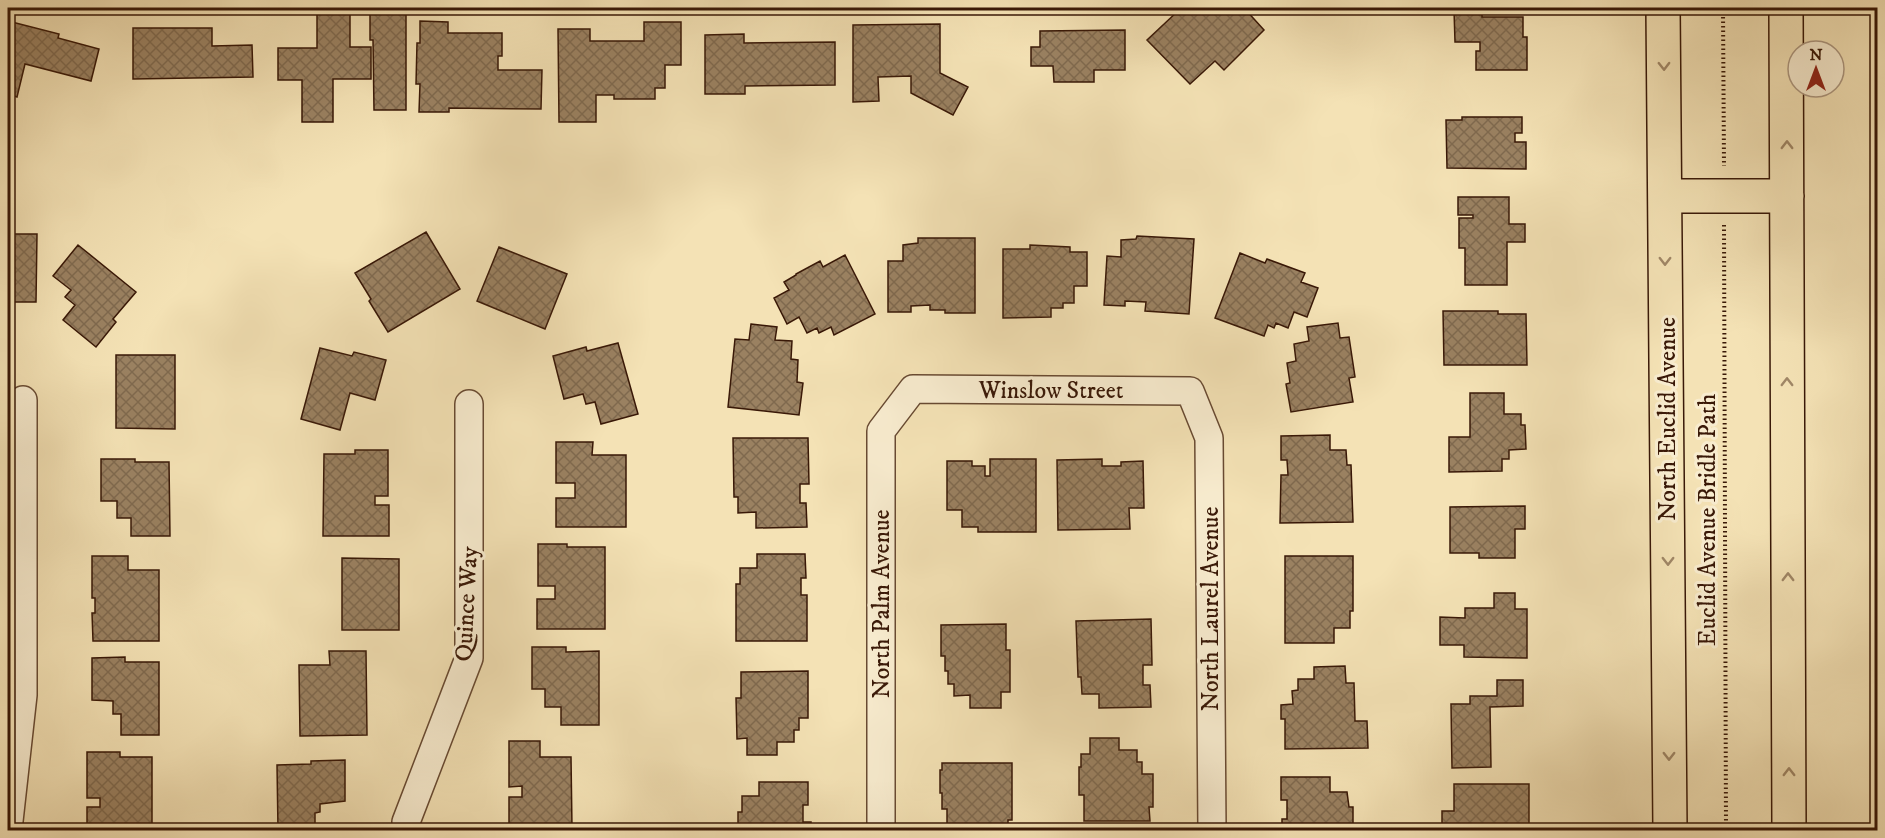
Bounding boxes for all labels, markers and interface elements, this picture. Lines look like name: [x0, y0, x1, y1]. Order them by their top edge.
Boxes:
north arrow: [1786, 39, 1846, 99]
text: N: [1809, 45, 1823, 65]
one-way arrow: [1657, 61, 1670, 70]
one-way arrow: [1781, 141, 1793, 150]
one-way arrow: [1659, 256, 1671, 265]
street label: North Euclid Avenue: [1653, 317, 1683, 521]
street label: Winslow Street: [978, 376, 1124, 406]
one-way arrow: [1781, 378, 1794, 387]
street label: Euclid Avenue Bridle Path: [1693, 393, 1723, 646]
street label: North Laurel Avenue: [1196, 507, 1226, 711]
street label: North Palm Avenue: [867, 510, 897, 698]
street label: Quince Way: [449, 545, 485, 662]
one-way arrow: [1662, 556, 1674, 565]
one-way arrow: [1782, 573, 1794, 582]
one-way arrow: [1663, 751, 1675, 760]
one-way arrow: [1783, 768, 1795, 777]

